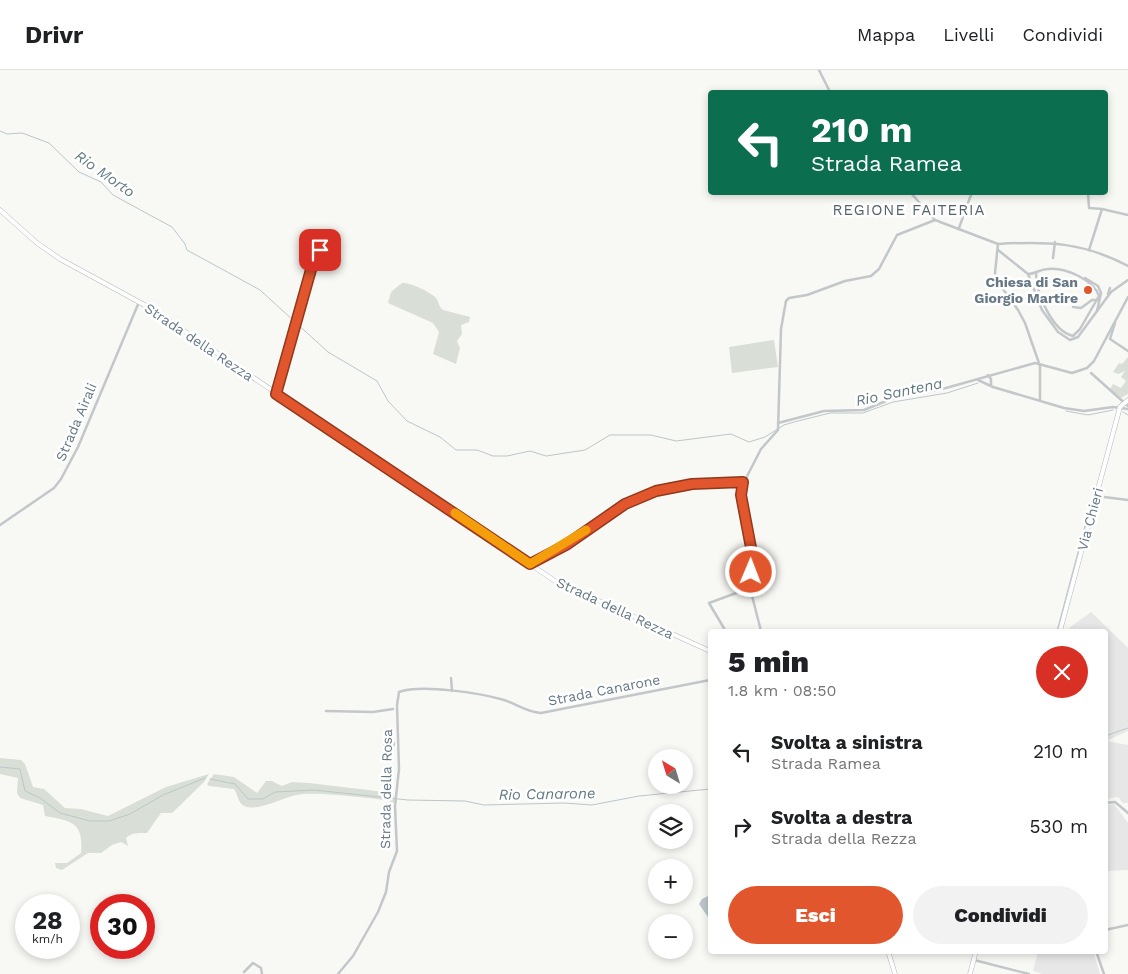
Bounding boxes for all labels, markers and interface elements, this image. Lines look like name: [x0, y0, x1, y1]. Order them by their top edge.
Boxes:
text: Drivr: [25, 21, 83, 49]
text: Mappa: [857, 24, 915, 45]
text: Livelli: [943, 24, 994, 45]
text: Condividi: [1022, 24, 1103, 45]
text: 210 m: [811, 109, 912, 151]
icon: left: [728, 110, 793, 175]
water label: Rio Morto: [72, 147, 138, 201]
text: Strada Ramea: [811, 151, 962, 176]
district label: REGIONE FAITERIA: [833, 201, 985, 219]
pin: [299, 229, 341, 271]
icon: arrive: [306, 236, 334, 264]
place label: Chiesa di San Giorgio Martire: [974, 274, 1078, 306]
marker: Chiesa di San Giorgio Martire: [1082, 284, 1094, 296]
street label: Strada della Rezza: [142, 300, 256, 384]
water label: Rio Santena: [854, 374, 944, 410]
street label: Strada Airali: [52, 381, 100, 463]
street label: Via Chieri: [1074, 486, 1106, 552]
position arrow: [724, 545, 776, 597]
street label: Strada della Rezza: [554, 574, 676, 642]
text: 5 min: [728, 644, 809, 679]
button: close: [1036, 646, 1088, 698]
street label: Strada Canarone: [546, 671, 662, 709]
text: 1.8 km · 08:50: [728, 681, 836, 700]
street label: Strada della Rosa: [377, 729, 395, 849]
text: Svolta a sinistra: [771, 731, 922, 754]
icon: left: [728, 738, 756, 766]
text: 210 m: [1033, 740, 1088, 763]
north arrow: [648, 749, 692, 794]
map controls: [648, 749, 693, 959]
text: Strada Ramea: [771, 754, 881, 773]
water label: Rio Canarone: [498, 784, 596, 804]
button: layers: [648, 804, 693, 849]
text: Svolta a destra: [771, 806, 912, 829]
icon: right: [728, 813, 756, 841]
text: 530 m: [1029, 815, 1088, 838]
text: Strada della Rezza: [771, 829, 916, 848]
button: +: [648, 859, 693, 904]
button: Esci: [728, 886, 903, 944]
button: Condividi: [913, 886, 1088, 944]
speed limit sign: 30: [90, 894, 155, 959]
text: 28: [32, 906, 63, 935]
button: −: [648, 914, 693, 959]
text: km/h: [32, 932, 63, 946]

